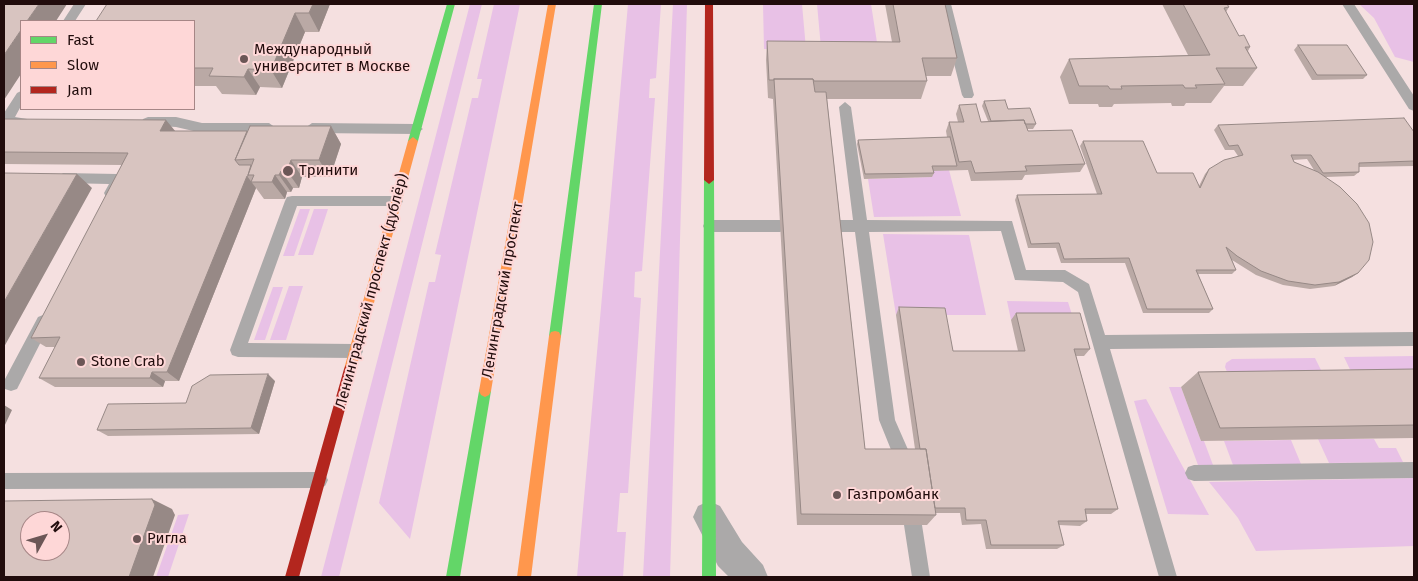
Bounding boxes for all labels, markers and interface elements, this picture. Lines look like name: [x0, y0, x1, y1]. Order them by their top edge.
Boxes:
legend: [20, 20, 195, 110]
text: Fast: [67, 31, 94, 49]
place label: Международный университет в Москве: [254, 41, 410, 76]
marker: Международный университет в Москве: [238, 53, 250, 65]
text: Slow: [67, 56, 99, 74]
text: Jam: [67, 81, 93, 99]
place label: Тринити: [299, 162, 358, 180]
marker: Тринити: [281, 164, 295, 178]
street label: Ленинградский проспект (дублёр): [332, 172, 412, 410]
street label: Ленинградский проспект: [479, 200, 527, 380]
place label: Stone Crab: [91, 353, 165, 371]
marker: Stone Crab: [75, 356, 87, 368]
place label: Газпромбанк: [847, 486, 939, 504]
marker: Газпромбанк: [831, 489, 843, 501]
north arrow: [20, 511, 70, 561]
text: N: [47, 518, 66, 536]
place label: Ригла: [147, 530, 187, 548]
marker: Ригла: [131, 533, 143, 545]

